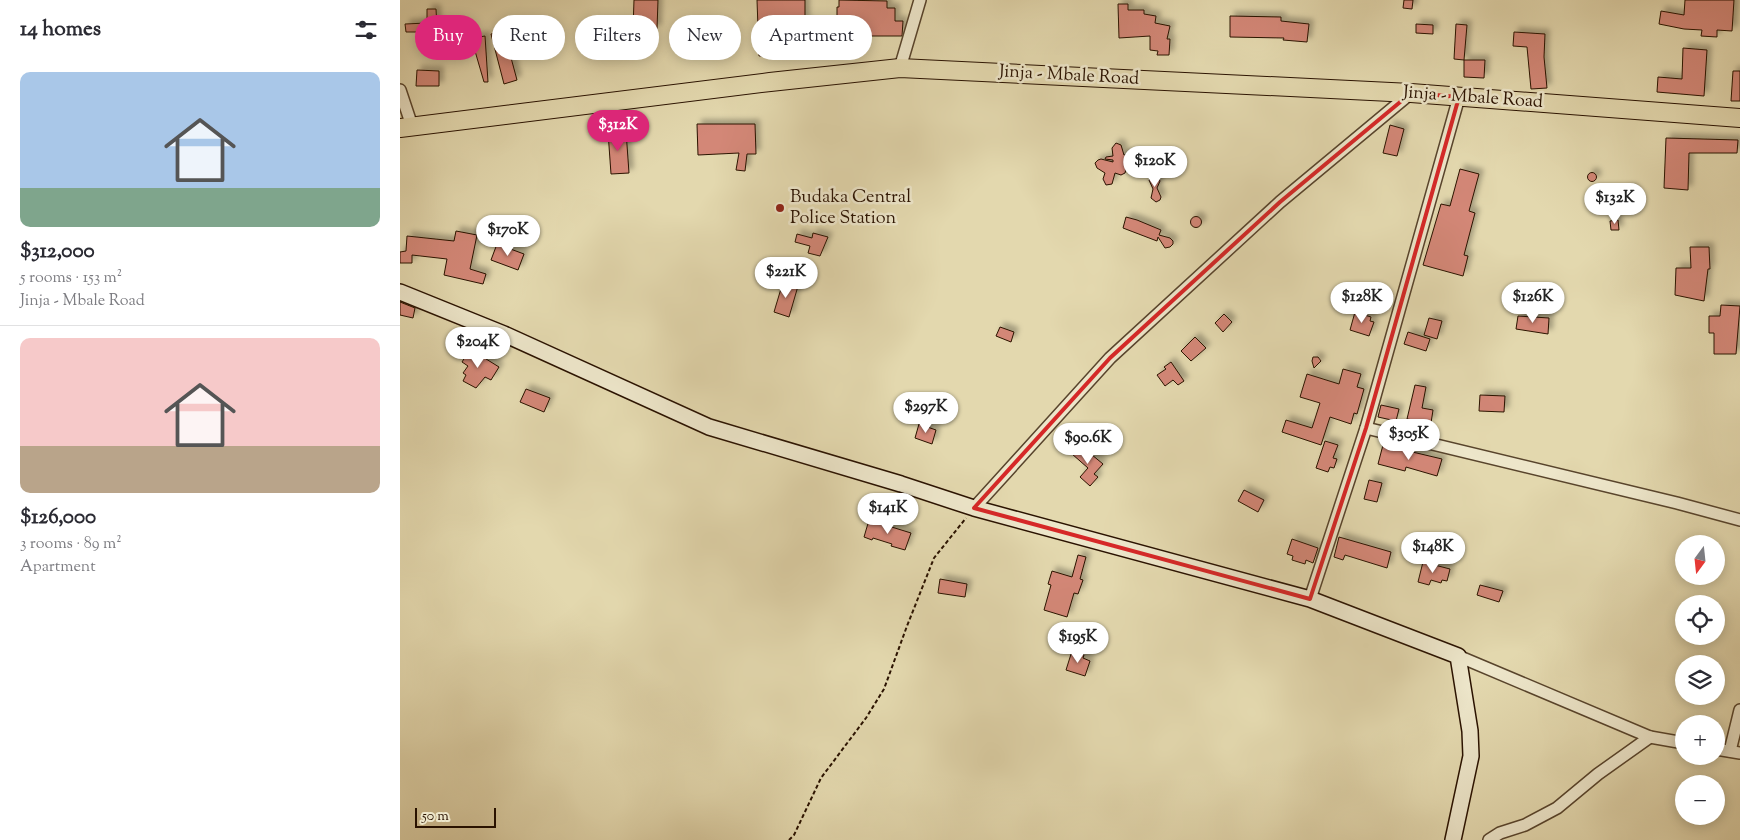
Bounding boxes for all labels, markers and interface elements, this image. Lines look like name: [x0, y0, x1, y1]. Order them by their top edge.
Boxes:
text: 14 homes: [20, 15, 101, 45]
chip: Buy: [415, 15, 482, 60]
chip: Rent: [492, 15, 565, 60]
chip: Filters: [575, 15, 659, 60]
chip: New: [669, 15, 741, 60]
chip: Apartment: [751, 15, 872, 60]
icon: filters: [352, 16, 380, 44]
street label: Jinja - Mbale Road: [997, 59, 1140, 93]
street label: Jinja - Mbale Road: [1401, 80, 1544, 116]
icon: home: [155, 105, 245, 195]
pin: $312K: [583, 110, 653, 152]
text: $312K: [598, 114, 638, 137]
pin: $120K: [1120, 146, 1190, 188]
text: $120K: [1134, 150, 1176, 173]
pin: $132K: [1580, 182, 1650, 225]
place label: Budaka Central Police Station: [790, 185, 911, 232]
text: $132K: [1595, 187, 1635, 210]
marker: Budaka Central Police Station: [774, 202, 786, 214]
pin: $170K: [473, 214, 543, 257]
text: $170K: [487, 219, 529, 242]
text: $312,000: [20, 237, 95, 267]
pin: $221K: [751, 256, 821, 299]
text: $221K: [766, 261, 806, 284]
text: 5 rooms · 153 m²: [20, 267, 122, 290]
pin: $128K: [1327, 282, 1397, 324]
pin: $126K: [1498, 282, 1568, 324]
text: $128K: [1341, 286, 1383, 309]
text: $126K: [1513, 286, 1554, 309]
text: Jinja - Mbale Road: [20, 290, 145, 313]
pin: $204K: [443, 326, 513, 369]
text: $204K: [456, 331, 500, 354]
icon: home: [155, 370, 245, 460]
pin: $297K: [891, 392, 961, 434]
text: $297K: [904, 396, 948, 419]
pin: $305K: [1374, 418, 1444, 461]
pin: $90.6K: [1047, 422, 1129, 465]
text: $305K: [1389, 423, 1429, 446]
text: $90.6K: [1064, 427, 1112, 450]
pin: $141K: [853, 492, 923, 535]
text: $141K: [868, 497, 908, 520]
text: $126,000: [20, 503, 96, 533]
pin: $148K: [1398, 532, 1468, 574]
text: 3 rooms · 89 m²: [20, 533, 122, 556]
north arrow: [1675, 535, 1725, 585]
map controls: [1675, 535, 1725, 825]
text: $148K: [1412, 536, 1454, 559]
text: Apartment: [20, 556, 96, 579]
button: locate: [1675, 595, 1725, 645]
pin: $195K: [1043, 622, 1113, 664]
text: $195K: [1059, 626, 1097, 649]
button: layers: [1675, 655, 1725, 705]
button: +: [1675, 715, 1725, 765]
button: −: [1675, 775, 1725, 825]
scale bar: [415, 805, 496, 828]
text: 50 m: [422, 807, 449, 827]

